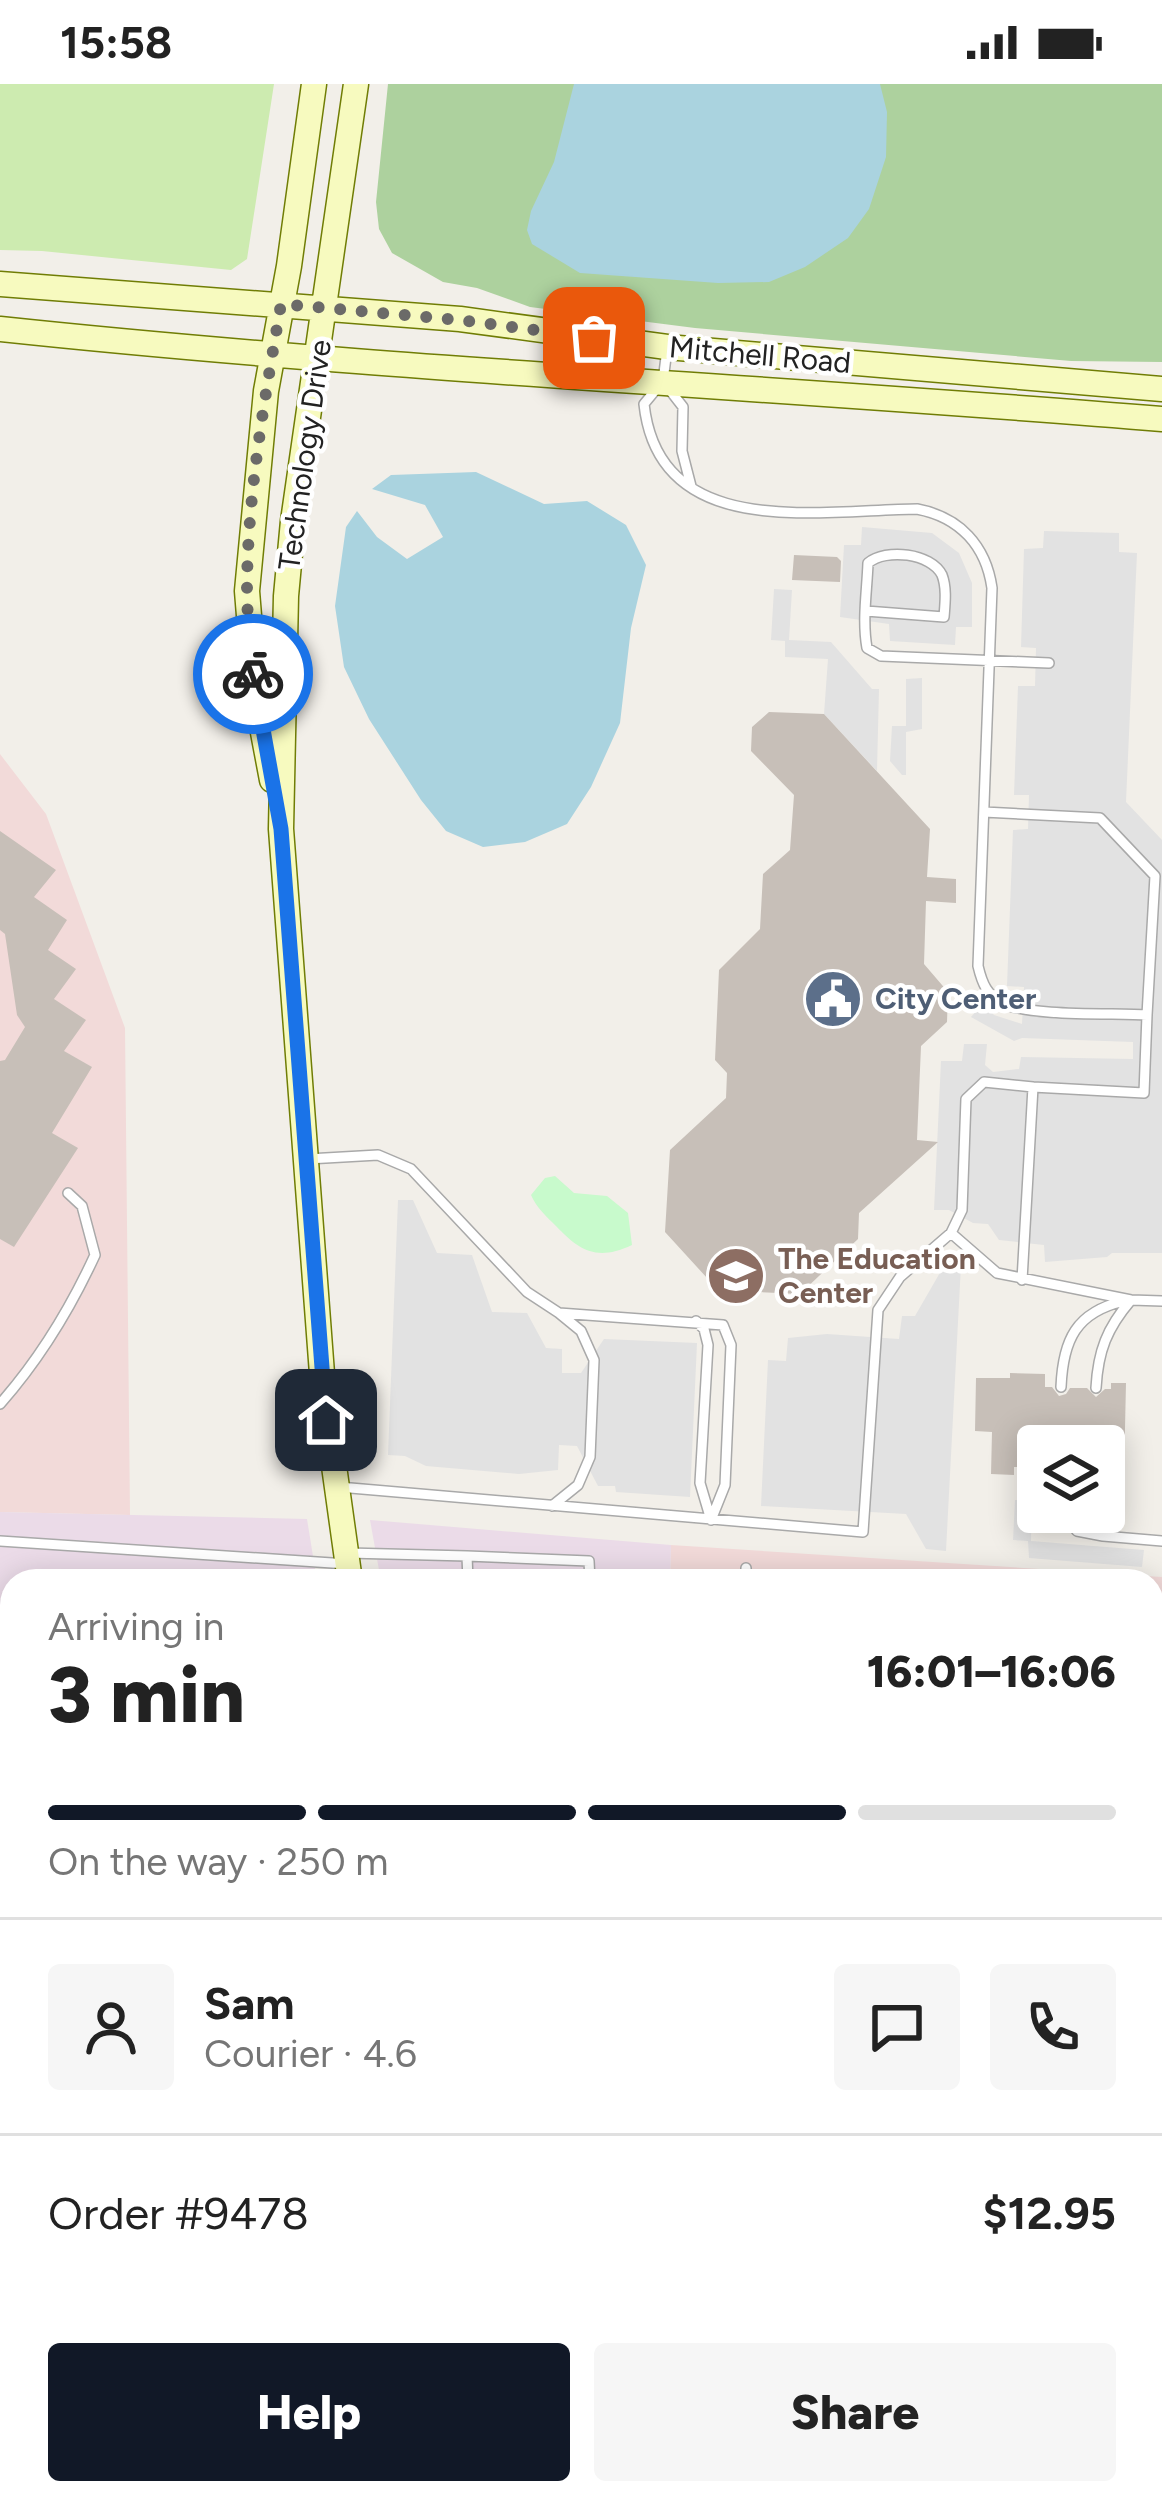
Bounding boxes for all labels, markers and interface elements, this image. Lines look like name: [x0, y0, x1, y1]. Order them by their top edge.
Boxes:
text: 15:58: [60, 15, 172, 69]
pin: [543, 287, 645, 389]
icon: bag: [561, 305, 627, 371]
street label: Mitchell Road: [667, 328, 853, 381]
street label: Technology Drive: [270, 337, 339, 573]
courier: [193, 614, 313, 734]
icon: bike: [220, 641, 286, 707]
public building icon: City Center: [802, 968, 864, 1030]
place label: City Center: [875, 980, 1036, 1017]
place label: The Education Center: [778, 1240, 976, 1311]
school or university icon: The Education Center: [705, 1245, 767, 1307]
pin: [275, 1369, 377, 1471]
icon: home: [293, 1387, 359, 1453]
map controls: [1017, 1425, 1125, 1533]
button: layers: [1017, 1425, 1125, 1533]
text: Arriving in: [48, 1603, 224, 1650]
text: 16:01–16:06: [867, 1644, 1116, 1698]
text: 3 min: [48, 1648, 245, 1742]
text: On the way · 250 m: [48, 1838, 389, 1885]
button: person: [48, 1964, 174, 2090]
button: chat: [834, 1964, 960, 2090]
button: phone: [990, 1964, 1116, 2090]
text: Sam: [204, 1976, 295, 2030]
text: Courier · 4.6: [204, 2030, 417, 2077]
text: Order #9478: [48, 2186, 309, 2240]
text: $12.95: [983, 2186, 1116, 2240]
button: Help: [48, 2343, 570, 2481]
button: Share: [594, 2343, 1116, 2481]

